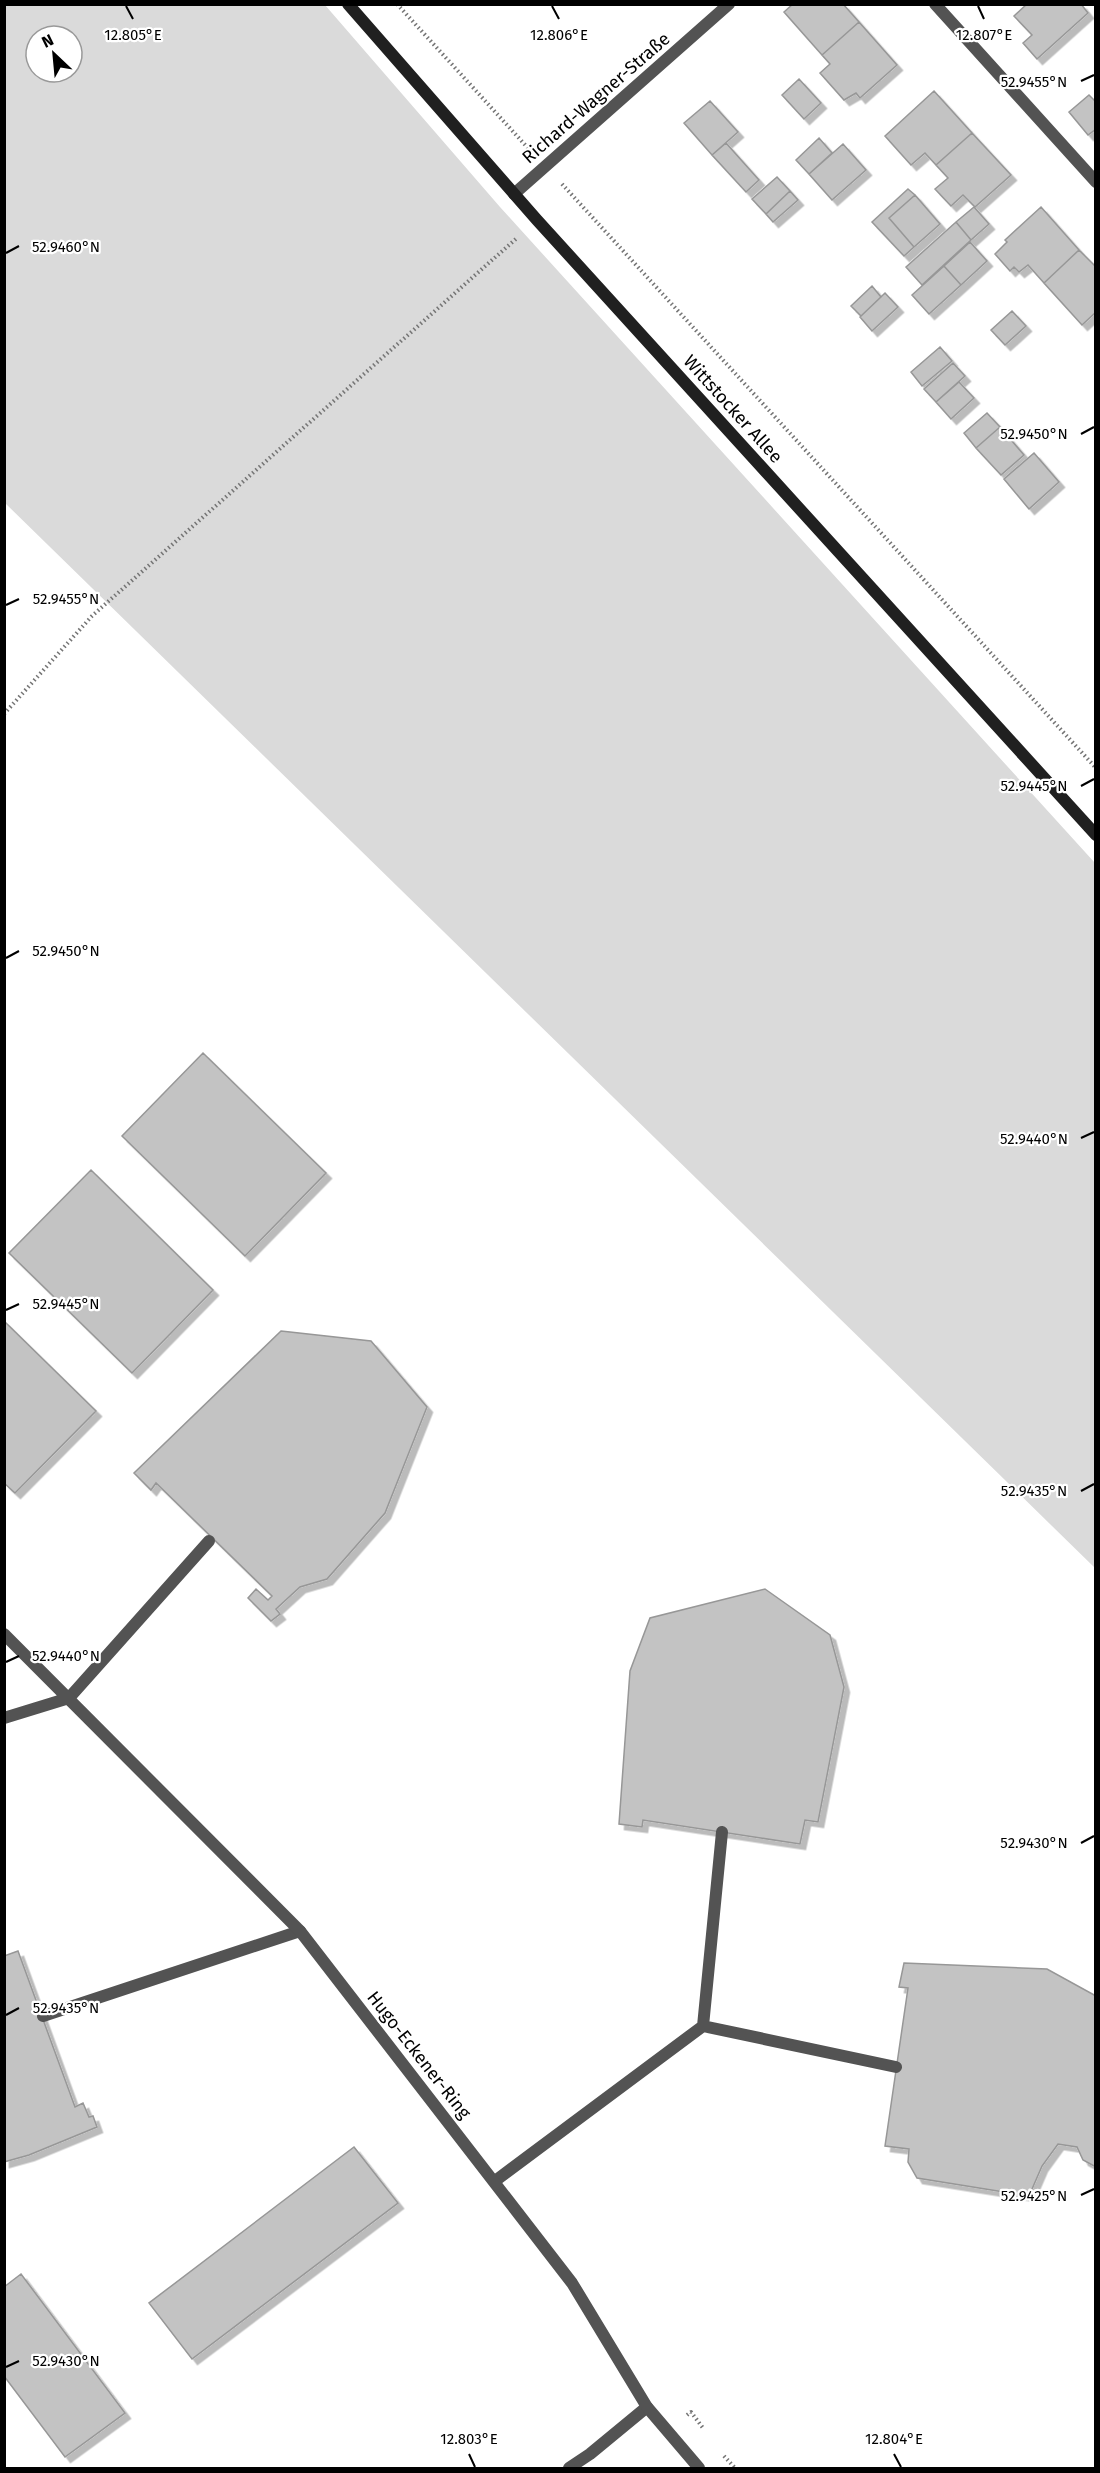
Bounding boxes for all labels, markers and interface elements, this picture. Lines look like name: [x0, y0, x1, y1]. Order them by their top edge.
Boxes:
north arrow: [24, 24, 84, 84]
text: 12.805°E: [104, 26, 162, 44]
text: 12.806°E: [530, 26, 588, 44]
text: 12.807°E: [956, 26, 1012, 44]
street label: Richard-Wagner-Straße: [518, 28, 674, 168]
text: N: [39, 30, 57, 52]
text: 52.9455°N: [1001, 73, 1067, 91]
text: 52.9460°N: [32, 238, 100, 256]
street label: Wittstocker Allee: [679, 350, 787, 468]
text: 52.9450°N: [1000, 425, 1068, 443]
text: 52.9455°N: [33, 590, 99, 608]
text: 52.9445°N: [1001, 777, 1067, 795]
text: 52.9450°N: [32, 942, 100, 960]
text: 52.9440°N: [1000, 1130, 1068, 1148]
text: 52.9445°N: [33, 1295, 99, 1313]
text: 52.9435°N: [1001, 1482, 1067, 1500]
text: 52.9440°N: [32, 1647, 100, 1665]
text: 52.9430°N: [1000, 1834, 1068, 1852]
street label: Hugo-Eckener-Ring: [362, 1987, 476, 2124]
text: 52.9435°N: [33, 1999, 99, 2017]
text: 52.9425°N: [1001, 2187, 1067, 2205]
text: 52.9430°N: [32, 2352, 100, 2370]
text: 12.803°E: [440, 2430, 498, 2448]
text: 12.804°E: [865, 2430, 923, 2448]

